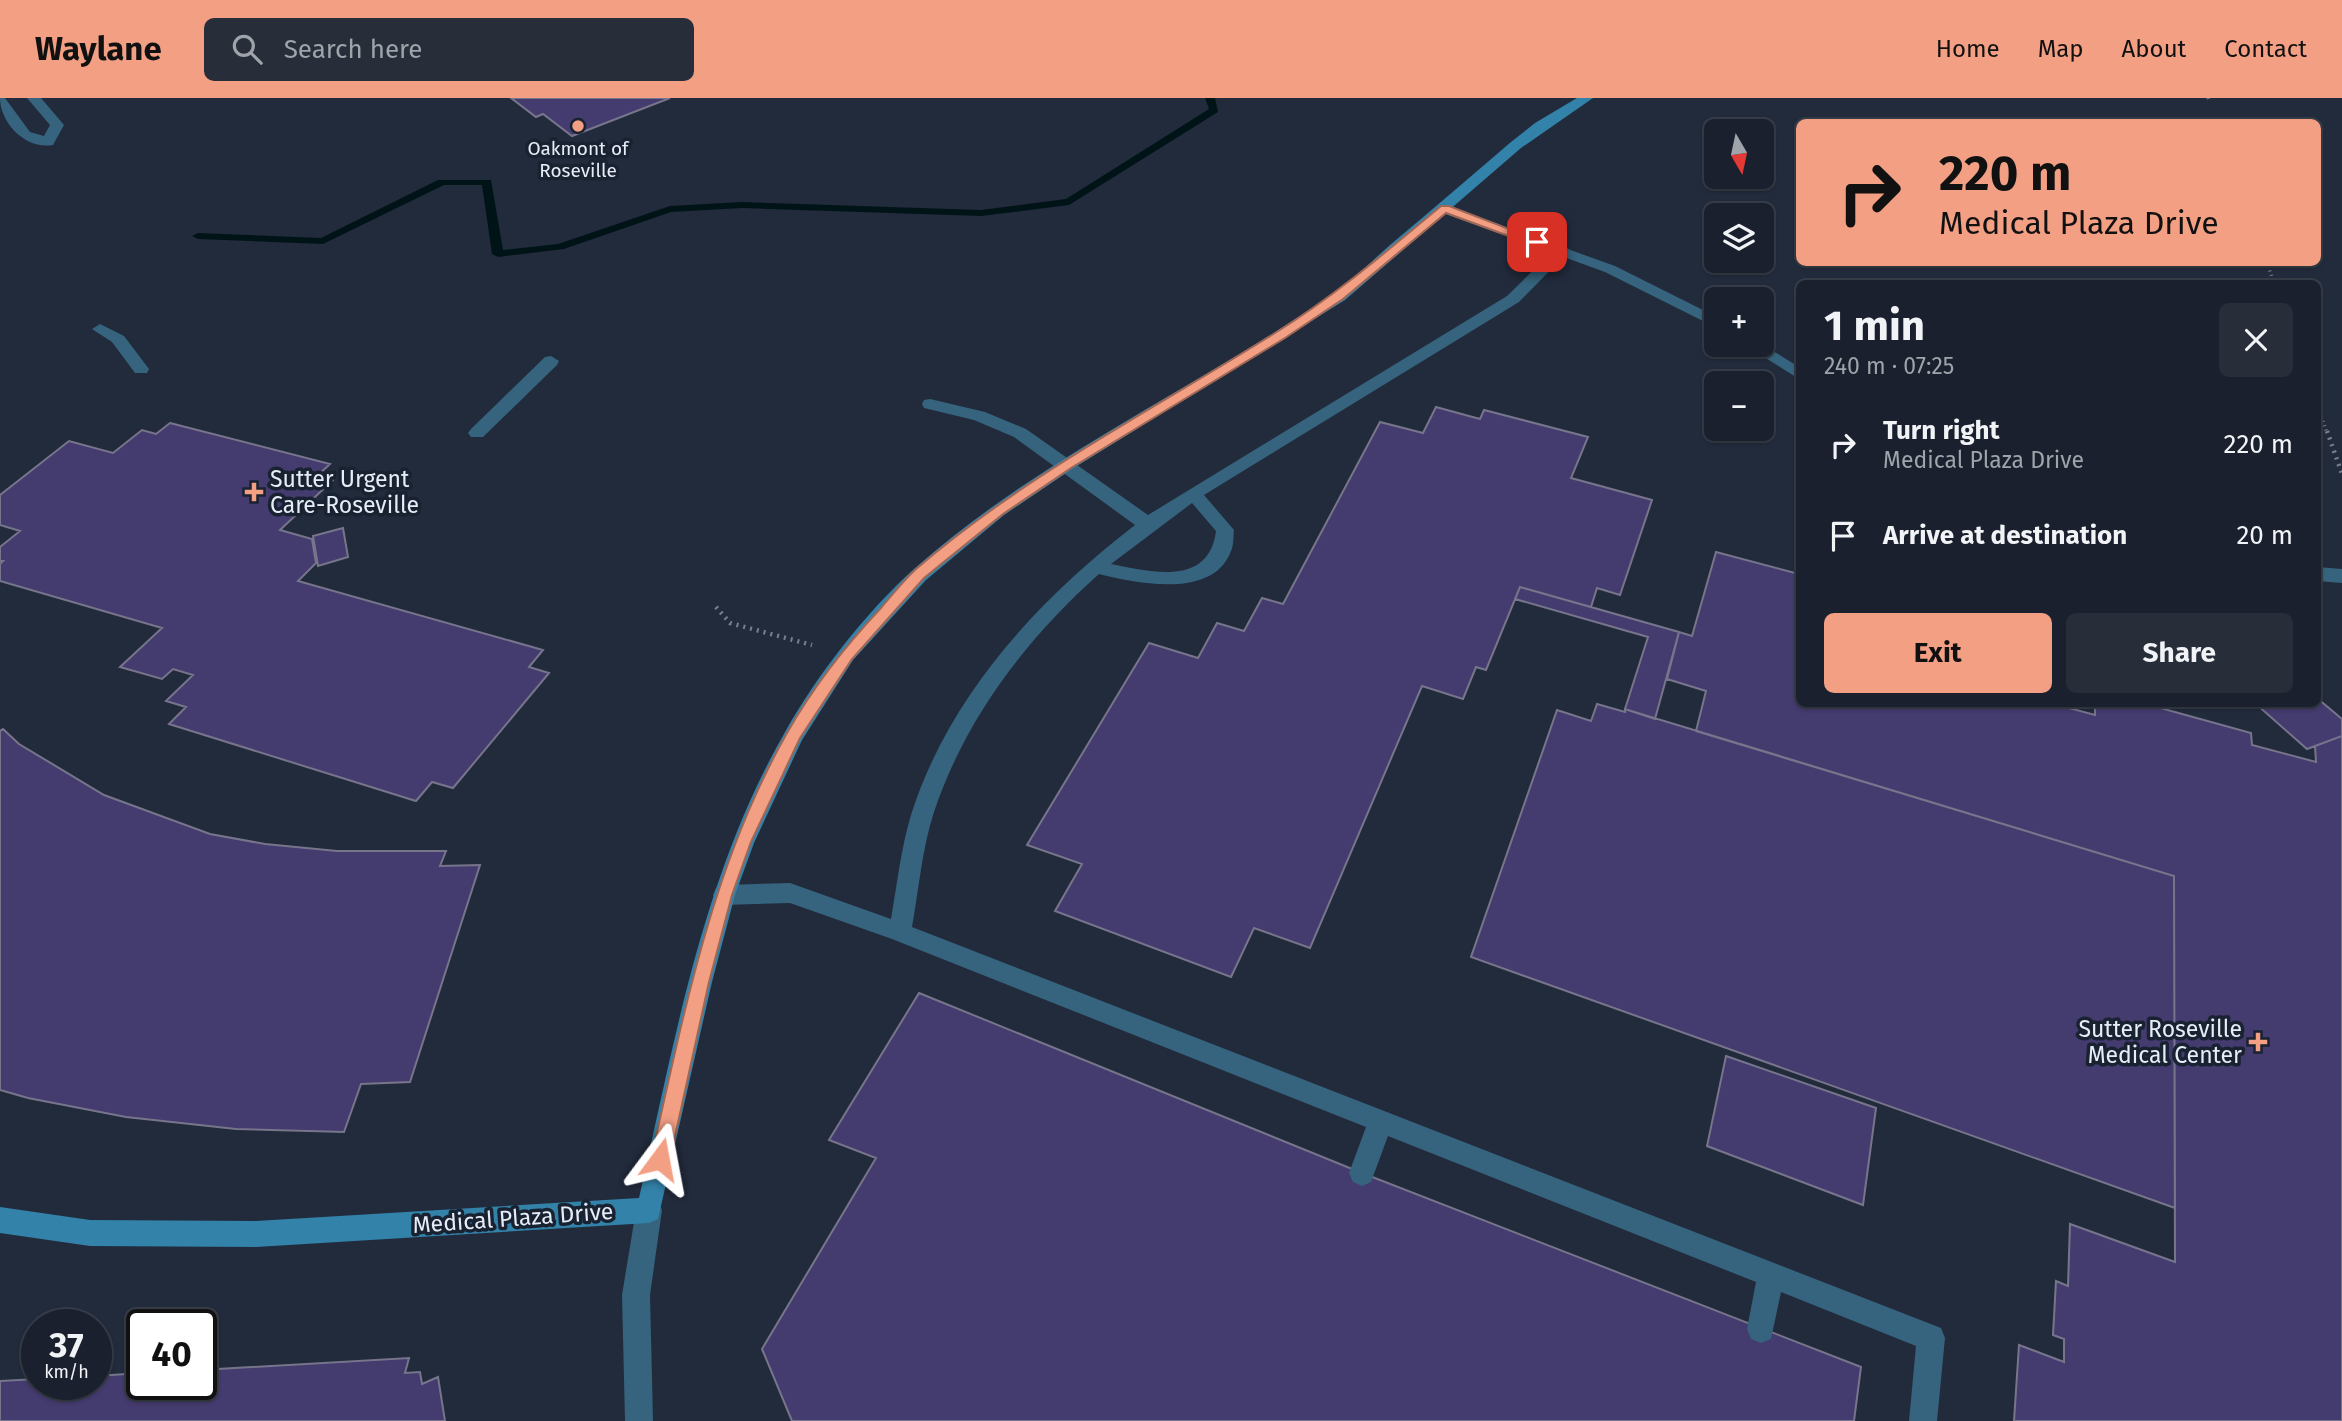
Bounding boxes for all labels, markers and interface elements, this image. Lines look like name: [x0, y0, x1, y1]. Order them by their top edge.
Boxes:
search box: [204, 18, 694, 81]
text: Waylane: [35, 29, 162, 69]
icon: search: [228, 30, 266, 68]
text: Search here: [284, 34, 423, 65]
text: Home: [1936, 35, 2000, 63]
text: Map: [2038, 35, 2084, 63]
text: About: [2122, 35, 2186, 63]
text: Contact: [2224, 35, 2307, 63]
marker: Oakmont of Roseville: [570, 118, 586, 134]
north arrow: [1704, 119, 1774, 189]
map controls: [1704, 119, 1774, 441]
place label: Oakmont of Roseville: [528, 137, 630, 182]
text: 220 m: [1939, 144, 2071, 203]
icon: right: [1824, 147, 1915, 238]
button: layers: [1704, 203, 1774, 273]
text: Medical Plaza Drive: [1939, 204, 2219, 242]
pin: [1507, 212, 1567, 272]
icon: arrive: [1518, 223, 1556, 261]
button: +: [1704, 287, 1774, 357]
text: 1 min: [1824, 301, 1925, 351]
button: close: [2219, 303, 2293, 377]
text: 240 m · 07:25: [1824, 352, 1954, 380]
button: −: [1704, 371, 1774, 441]
text: Turn right: [1883, 415, 2000, 446]
icon: right: [1824, 426, 1862, 464]
text: 220 m: [2224, 429, 2293, 460]
text: Medical Plaza Drive: [1883, 446, 2084, 474]
place label: Sutter Urgent Care-Roseville: [270, 465, 419, 519]
marker: Sutter Urgent Care-Roseville: [244, 482, 264, 502]
icon: arrive: [1824, 517, 1862, 555]
text: Arrive at destination: [1883, 520, 2127, 551]
text: 20 m: [2236, 520, 2293, 551]
button: Exit: [1824, 613, 2052, 693]
button: Share: [2066, 613, 2293, 693]
place label: Sutter Roseville Medical Center: [2078, 1015, 2242, 1069]
marker: Sutter Roseville Medical Center: [2248, 1032, 2268, 1052]
position arrow: [623, 1122, 697, 1196]
street label: Medical Plaza Drive: [412, 1197, 614, 1239]
speed limit sign: 40: [126, 1309, 217, 1400]
text: 37: [49, 1324, 84, 1366]
text: km/h: [44, 1361, 89, 1383]

